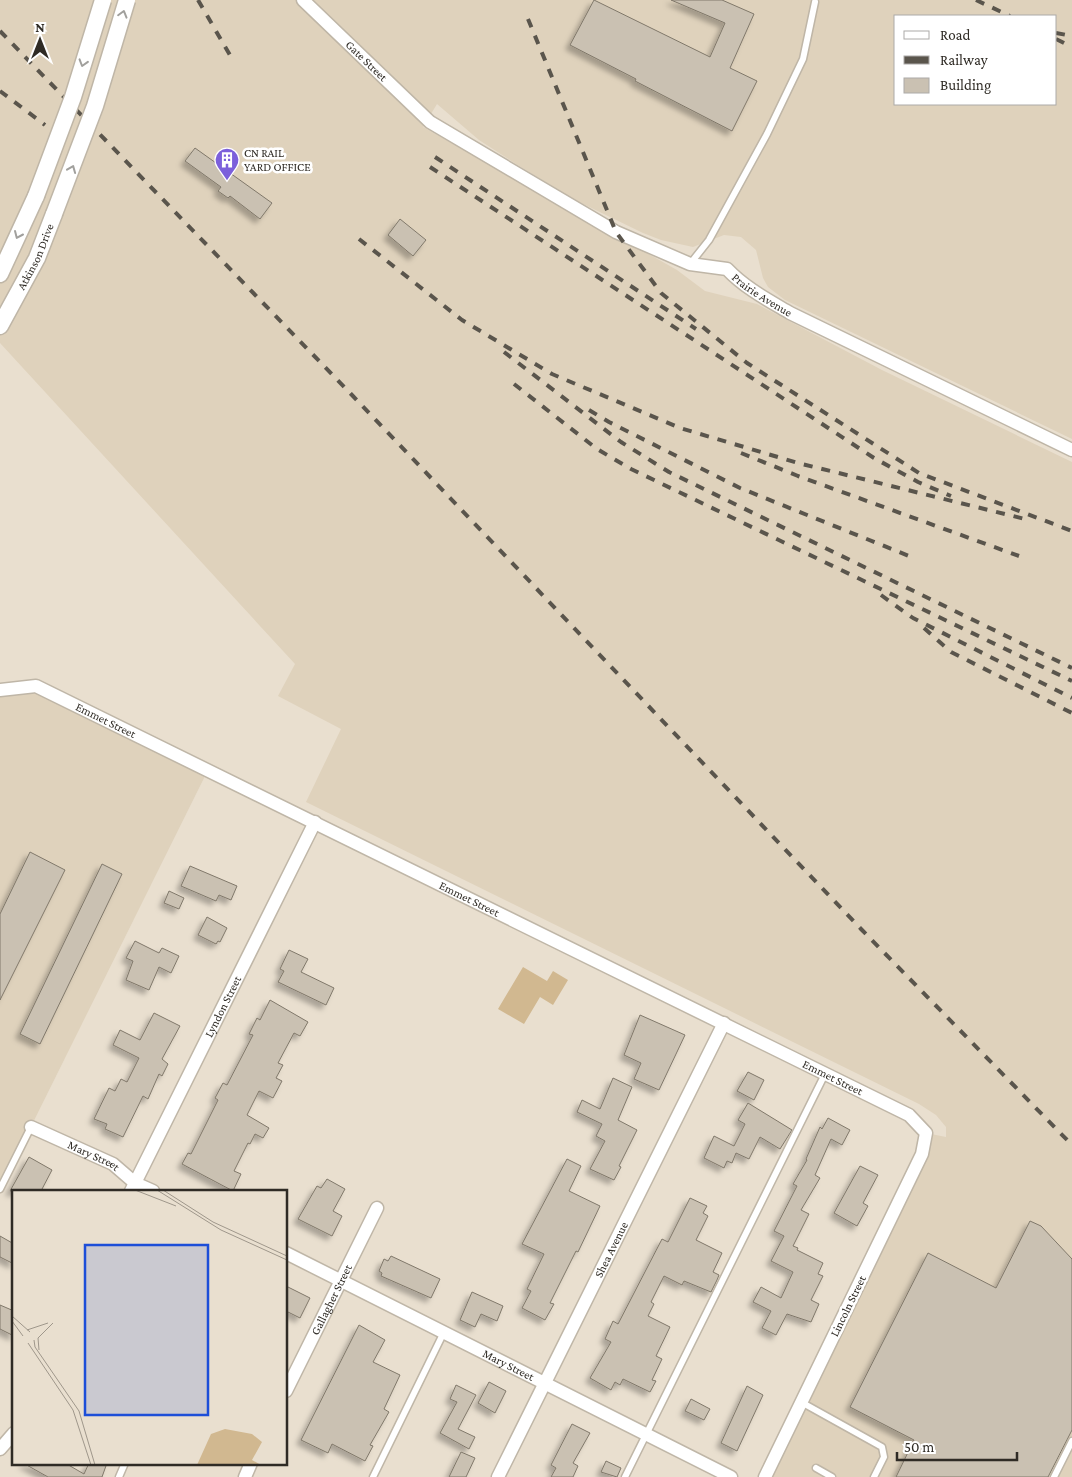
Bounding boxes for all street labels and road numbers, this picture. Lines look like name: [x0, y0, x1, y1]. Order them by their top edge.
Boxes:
street label: Gate Street: [343, 38, 391, 85]
street label: Atkinson Drive: [14, 222, 57, 292]
street label: Prairie Avenue: [729, 270, 795, 320]
street label: Emmet Street: [73, 700, 139, 741]
street label: Emmet Street: [437, 878, 503, 920]
street label: Lyndon Street: [202, 973, 245, 1040]
street label: Emmet Street: [800, 1057, 866, 1099]
street label: Mary Street: [66, 1138, 124, 1174]
street label: Shea Avenue: [591, 1219, 631, 1280]
street label: Gallagher Street: [308, 1261, 355, 1337]
street label: Lincoln Street: [827, 1272, 869, 1339]
street label: Mary Street: [480, 1346, 537, 1384]

